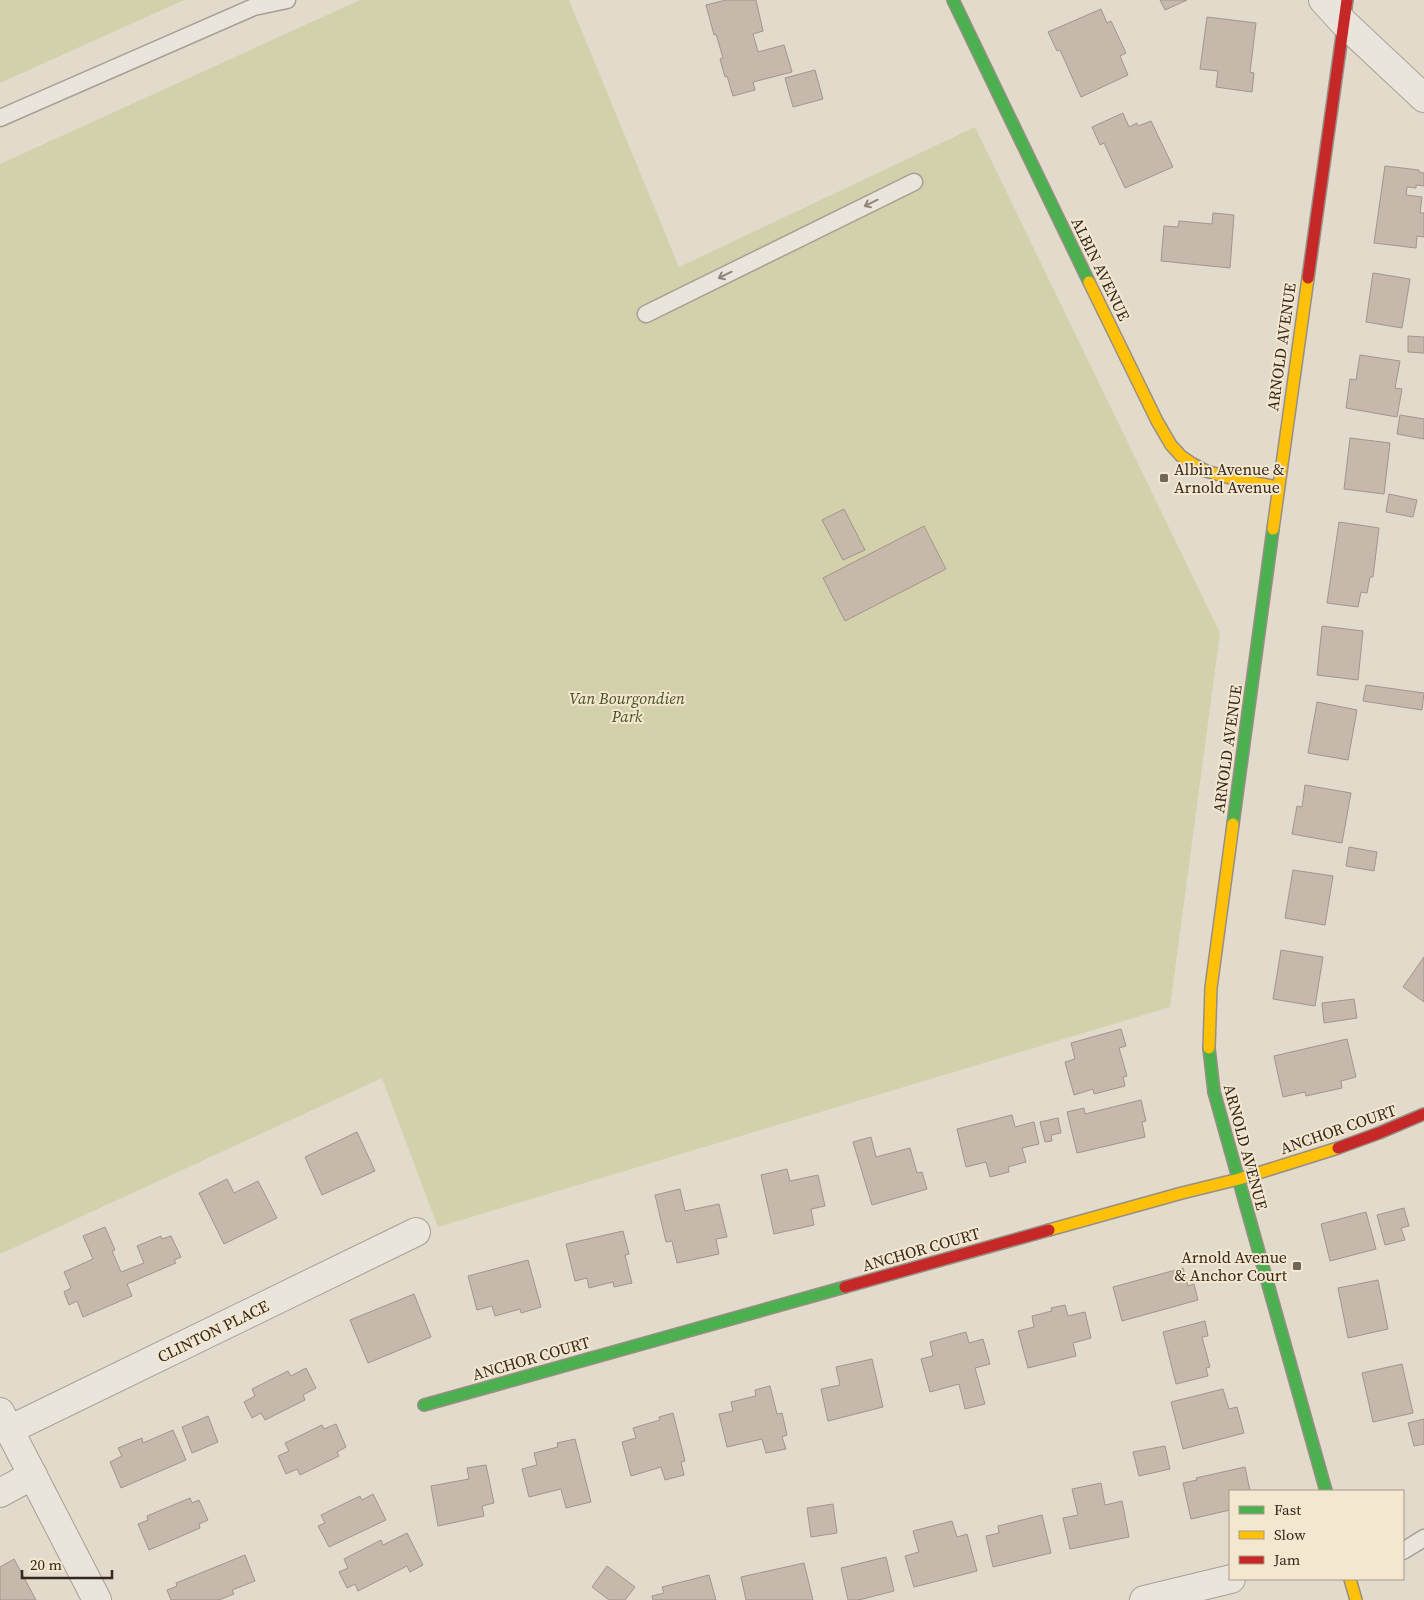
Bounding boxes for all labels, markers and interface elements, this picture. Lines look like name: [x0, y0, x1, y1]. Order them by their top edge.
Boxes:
one-way arrow: [863, 198, 878, 208]
street label: ALBIN AVENUE: [1066, 214, 1136, 325]
one-way arrow: [718, 271, 733, 280]
street label: ARNOLD AVENUE: [1261, 281, 1301, 413]
place label: Albin Avenue & Arnold Avenue: [1174, 458, 1285, 498]
marker: Albin Avenue & Arnold Avenue: [1158, 472, 1170, 484]
street label: ARNOLD AVENUE: [1207, 683, 1247, 815]
park label: Van Bourgondien Park: [569, 687, 685, 727]
street label: ARNOLD AVENUE: [1219, 1082, 1273, 1213]
street label: ANCHOR COURT: [1277, 1099, 1399, 1159]
street label: ANCHOR COURT: [860, 1222, 983, 1276]
place label: Arnold Avenue & Anchor Court: [1175, 1246, 1288, 1286]
marker: Arnold Avenue & Anchor Court: [1291, 1260, 1303, 1272]
street label: CLINTON PLACE: [154, 1294, 273, 1368]
street label: ANCHOR COURT: [470, 1331, 593, 1385]
legend: [1229, 1490, 1404, 1580]
text: Fast: [1274, 1499, 1301, 1520]
text: Slow: [1274, 1524, 1306, 1545]
scale bar: [22, 1548, 112, 1580]
text: Jam: [1273, 1549, 1301, 1570]
text: 20 m: [30, 1554, 62, 1575]

